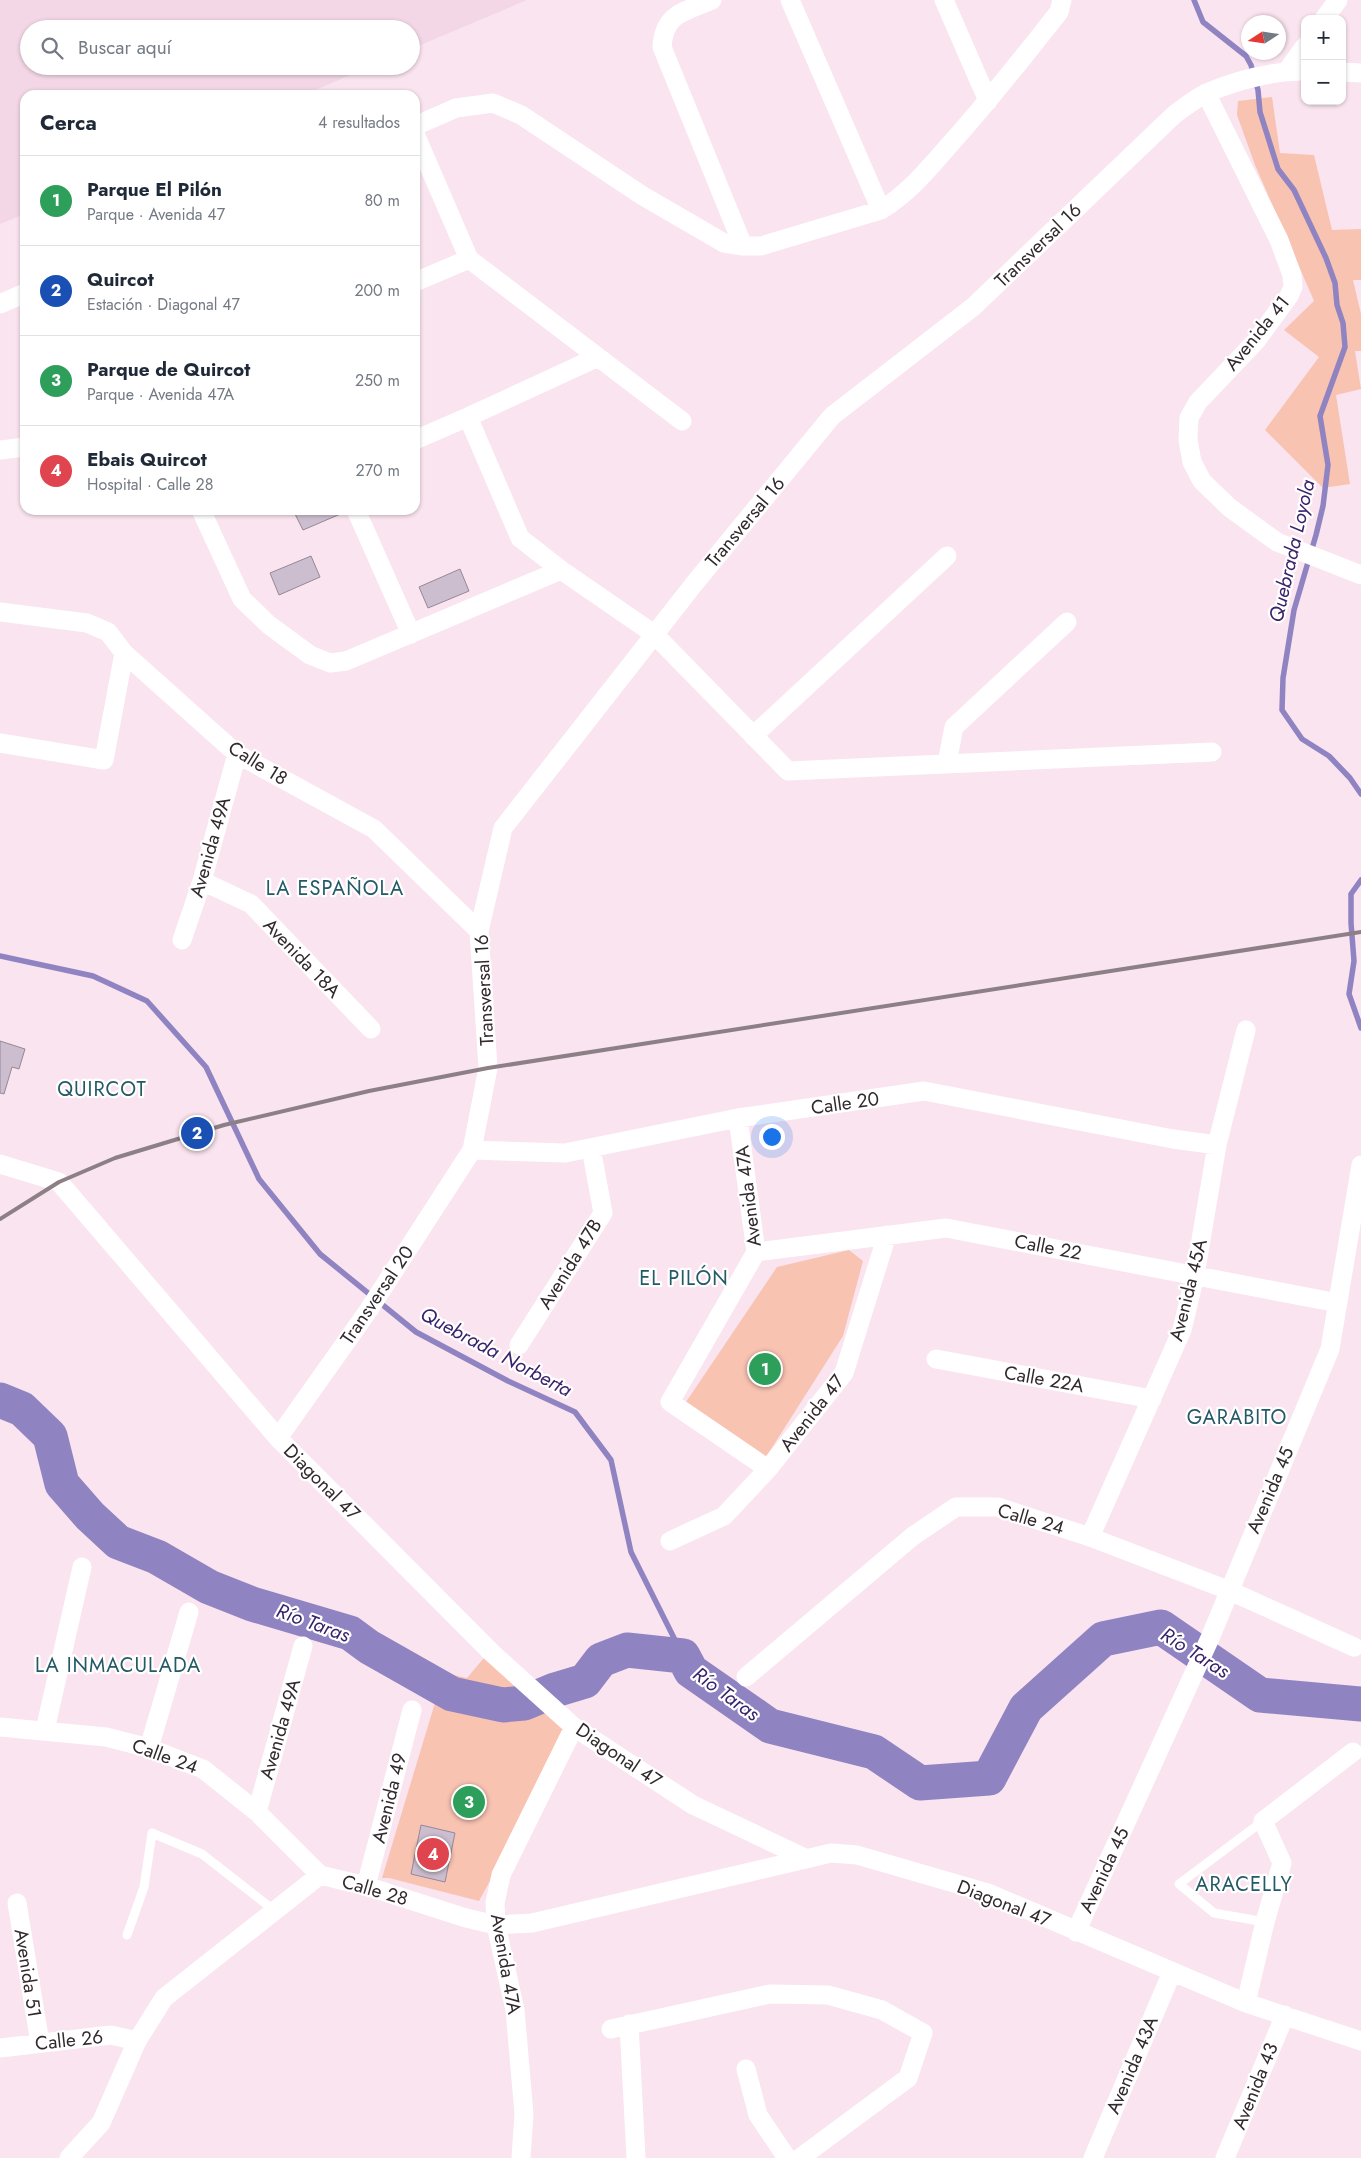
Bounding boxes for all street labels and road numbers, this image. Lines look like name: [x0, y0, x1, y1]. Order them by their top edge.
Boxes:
street label: Transversal 16: [989, 197, 1087, 293]
street label: Avenida 41: [1218, 290, 1296, 376]
street label: Transversal 16: [699, 471, 791, 573]
street label: Calle 18: [223, 734, 293, 792]
street label: Avenida 49A: [183, 793, 237, 900]
street label: Avenida 18A: [257, 912, 347, 1004]
street label: Transversal 16: [468, 934, 500, 1046]
street label: Calle 20: [809, 1085, 881, 1121]
street label: Avenida 47A: [728, 1143, 768, 1248]
street label: Avenida 47B: [532, 1214, 608, 1314]
street label: Calle 22: [1012, 1227, 1084, 1267]
street label: Avenida 45A: [1162, 1236, 1214, 1344]
street label: Transversal 20: [334, 1240, 420, 1350]
street label: Calle 22A: [1002, 1359, 1086, 1399]
street label: Avenida 47: [773, 1369, 851, 1457]
street label: Diagonal 47: [278, 1438, 366, 1526]
street label: Avenida 45: [1240, 1442, 1300, 1538]
street label: Calle 24: [994, 1497, 1068, 1541]
street label: Avenida 49A: [253, 1675, 307, 1782]
street label: Diagonal 47: [571, 1716, 667, 1794]
street label: Calle 24: [128, 1732, 202, 1780]
street label: Avenida 49: [365, 1750, 413, 1846]
street label: Avenida 45: [1072, 1823, 1136, 1917]
street label: Calle 28: [339, 1868, 411, 1912]
street label: Diagonal 47: [953, 1873, 1055, 1933]
street label: Avenida 47A: [484, 1912, 528, 2017]
street label: Avenida 51: [8, 1927, 48, 2019]
street label: Avenida 43A: [1099, 2012, 1165, 2118]
street label: Calle 26: [34, 2023, 104, 2057]
street label: Avenida 43: [1225, 2039, 1285, 2133]

